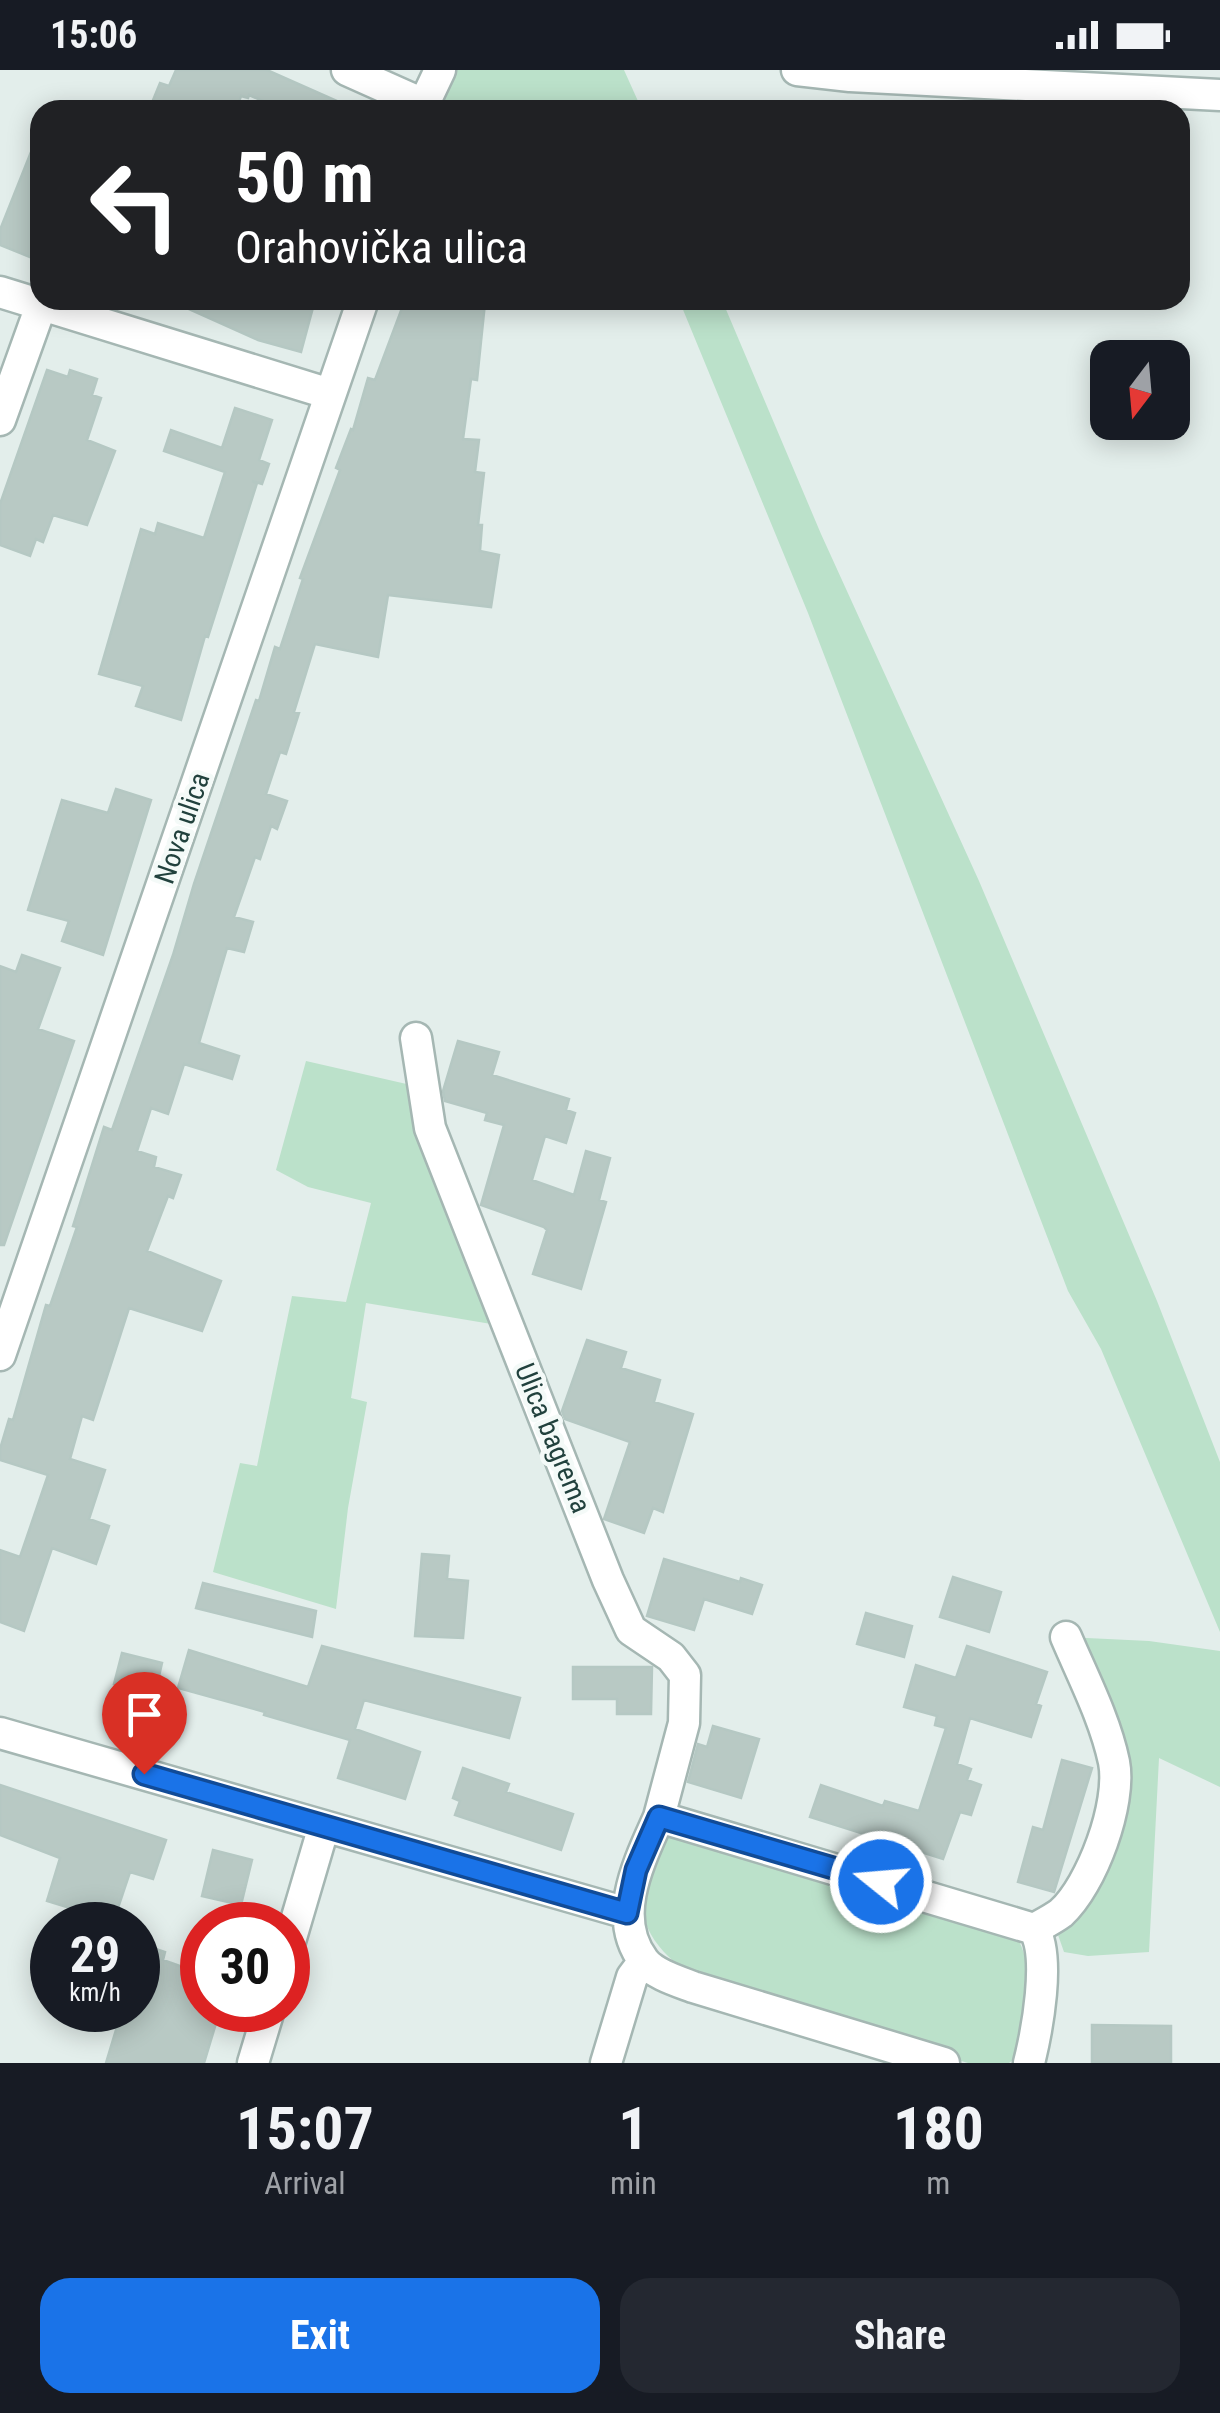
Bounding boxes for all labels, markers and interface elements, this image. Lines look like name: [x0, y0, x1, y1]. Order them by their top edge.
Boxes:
text: 15:06: [50, 13, 137, 57]
text: 50 m: [235, 137, 374, 219]
icon: left: [70, 140, 200, 270]
text: Orahovička ulica: [235, 221, 528, 274]
north arrow: [1090, 340, 1190, 440]
map controls: [1090, 340, 1190, 440]
street label: Nova ulica: [148, 768, 216, 888]
street label: Ulica bagrema: [508, 1358, 598, 1518]
pin: [102, 1672, 187, 1775]
icon: arrive: [117, 1687, 172, 1742]
position arrow: [829, 1830, 933, 1934]
speed limit sign: 30: [180, 1902, 310, 2032]
text: 29: [70, 1926, 120, 1984]
text: km/h: [69, 1978, 121, 2007]
text: 15:07: [236, 2093, 374, 2164]
text: 1: [618, 2093, 649, 2164]
text: 180: [893, 2093, 984, 2164]
text: Arrival: [264, 2164, 346, 2202]
text: min: [610, 2164, 657, 2202]
text: m: [926, 2164, 950, 2202]
button: Exit: [40, 2278, 600, 2393]
button: Share: [620, 2278, 1180, 2393]

